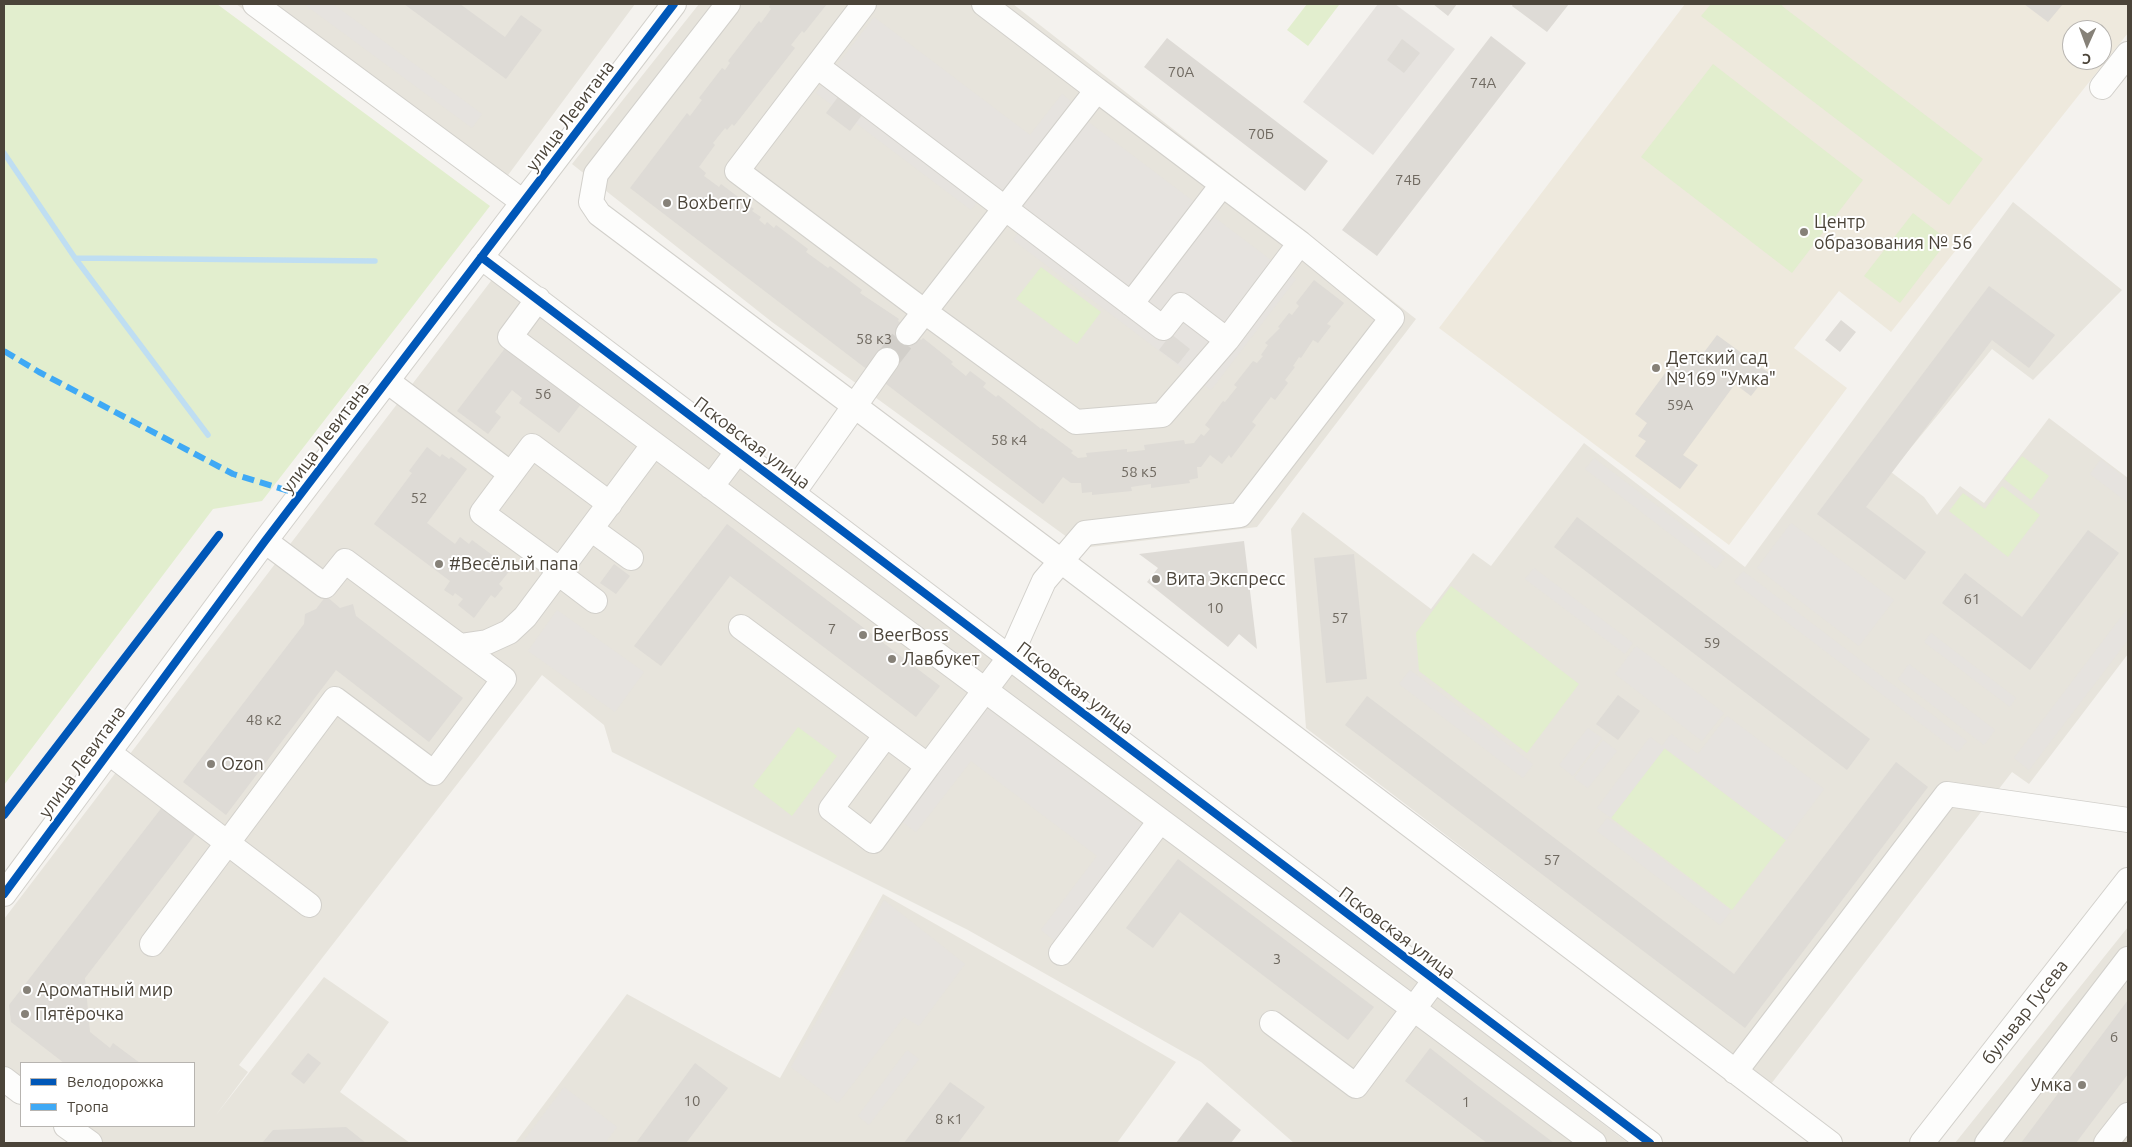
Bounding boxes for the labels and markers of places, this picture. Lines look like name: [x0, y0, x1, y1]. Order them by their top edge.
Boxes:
place label: Boxberry: [677, 192, 751, 214]
marker: Boxberry: [661, 197, 673, 209]
place label: Центр образования № 56: [1814, 211, 1972, 253]
marker: Центр образования № 56: [1798, 226, 1810, 238]
place label: Детский сад №169 "Умка": [1666, 347, 1776, 389]
marker: Детский сад №169 "Умка": [1650, 362, 1662, 374]
place label: #Весёлый папа: [449, 553, 578, 575]
marker: #Весёлый папа: [433, 558, 445, 570]
place label: Вита Экспресс: [1166, 568, 1285, 590]
marker: Вита Экспресс: [1150, 573, 1162, 585]
place label: BeerBoss: [873, 624, 949, 646]
marker: BeerBoss: [857, 629, 869, 641]
place label: Лавбукет: [902, 648, 980, 670]
marker: Лавбукет: [886, 653, 898, 665]
place label: Ozon: [221, 753, 264, 775]
marker: Ozon: [205, 758, 217, 770]
place label: Ароматный мир: [37, 979, 173, 1001]
marker: Ароматный мир: [21, 984, 33, 996]
place label: Пятёрочка: [35, 1003, 124, 1025]
marker: Пятёрочка: [19, 1008, 31, 1020]
place label: Умка: [2031, 1074, 2072, 1096]
marker: Умка: [2076, 1079, 2088, 1091]

